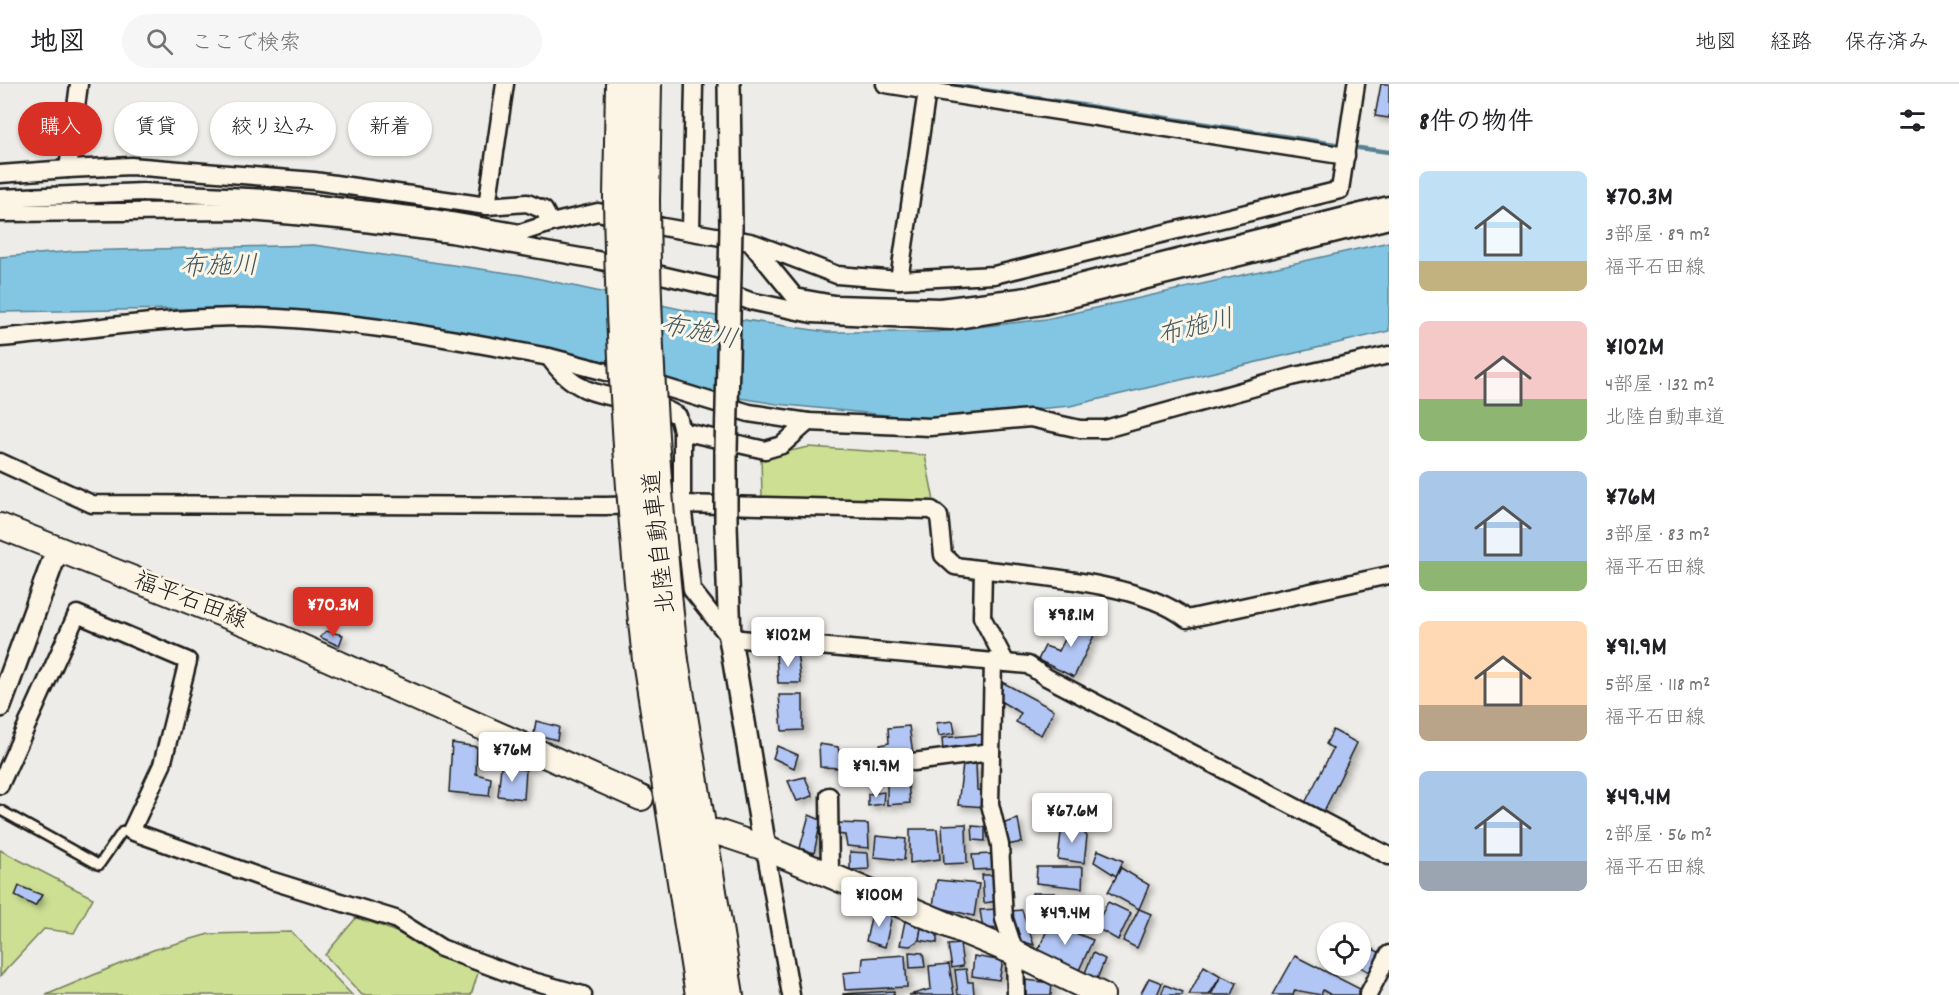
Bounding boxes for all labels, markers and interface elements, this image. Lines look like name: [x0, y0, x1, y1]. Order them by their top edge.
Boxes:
search box: [122, 14, 542, 68]
text: 地図: [30, 25, 86, 65]
icon: search: [143, 25, 176, 58]
text: ここで検索: [191, 29, 301, 60]
text: 地図: [1695, 29, 1737, 59]
text: 経路: [1770, 29, 1812, 59]
text: 保存済み: [1845, 29, 1929, 59]
chip: 購入: [18, 102, 102, 156]
chip: 賃貸: [114, 102, 198, 156]
chip: 絞り込み: [210, 102, 336, 156]
chip: 新着: [348, 102, 432, 156]
icon: filters: [1896, 104, 1929, 137]
text: 8件の物件: [1419, 105, 1533, 142]
text: ¥70.3M: [1605, 180, 1673, 217]
icon: home: [1467, 195, 1539, 267]
text: 3部屋 · 89 m²: [1605, 222, 1710, 250]
water label: 布施川: [180, 249, 258, 287]
text: 福平石田線: [1605, 255, 1705, 283]
water label: 布施川: [1154, 302, 1238, 356]
water label: 布施川: [657, 308, 741, 360]
text: ¥102M: [1605, 330, 1664, 367]
icon: home: [1467, 345, 1539, 417]
text: 4部屋 · 132 m²: [1605, 372, 1715, 400]
text: 北陸自動車道: [1605, 405, 1725, 433]
street label: 北陸自動車道: [637, 469, 685, 615]
text: ¥76M: [1605, 480, 1656, 517]
icon: home: [1467, 495, 1539, 567]
text: 3部屋 · 83 m²: [1605, 522, 1710, 550]
text: 福平石田線: [1605, 555, 1705, 583]
street label: 福平石田線: [128, 565, 252, 639]
pin: ¥70.3M: [284, 587, 382, 638]
text: ¥70.3M: [307, 592, 359, 620]
pin: ¥98.1M: [1022, 597, 1120, 648]
text: ¥98.1M: [1048, 602, 1094, 630]
pin: ¥102M: [746, 617, 830, 668]
text: ¥102M: [765, 622, 811, 650]
text: ¥91.9M: [1605, 630, 1667, 667]
icon: home: [1467, 645, 1539, 717]
text: 5部屋 · 118 m²: [1605, 672, 1710, 700]
text: 福平石田線: [1605, 705, 1705, 733]
pin: ¥76M: [476, 732, 548, 783]
text: ¥76M: [493, 737, 531, 765]
pin: ¥91.9M: [827, 748, 925, 799]
text: ¥91.9M: [852, 753, 900, 781]
text: ¥49.4M: [1605, 780, 1671, 817]
pin: ¥67.6M: [1023, 793, 1121, 844]
icon: home: [1467, 795, 1539, 867]
text: ¥67.6M: [1046, 798, 1098, 826]
text: 2部屋 · 56 m²: [1605, 822, 1712, 850]
text: 福平石田線: [1605, 855, 1705, 883]
pin: ¥100M: [837, 877, 921, 928]
text: ¥100M: [855, 882, 903, 910]
pin: ¥49.4M: [1016, 895, 1114, 946]
text: ¥49.4M: [1040, 900, 1090, 928]
map controls: [1317, 922, 1371, 976]
button: locate: [1317, 922, 1371, 976]

